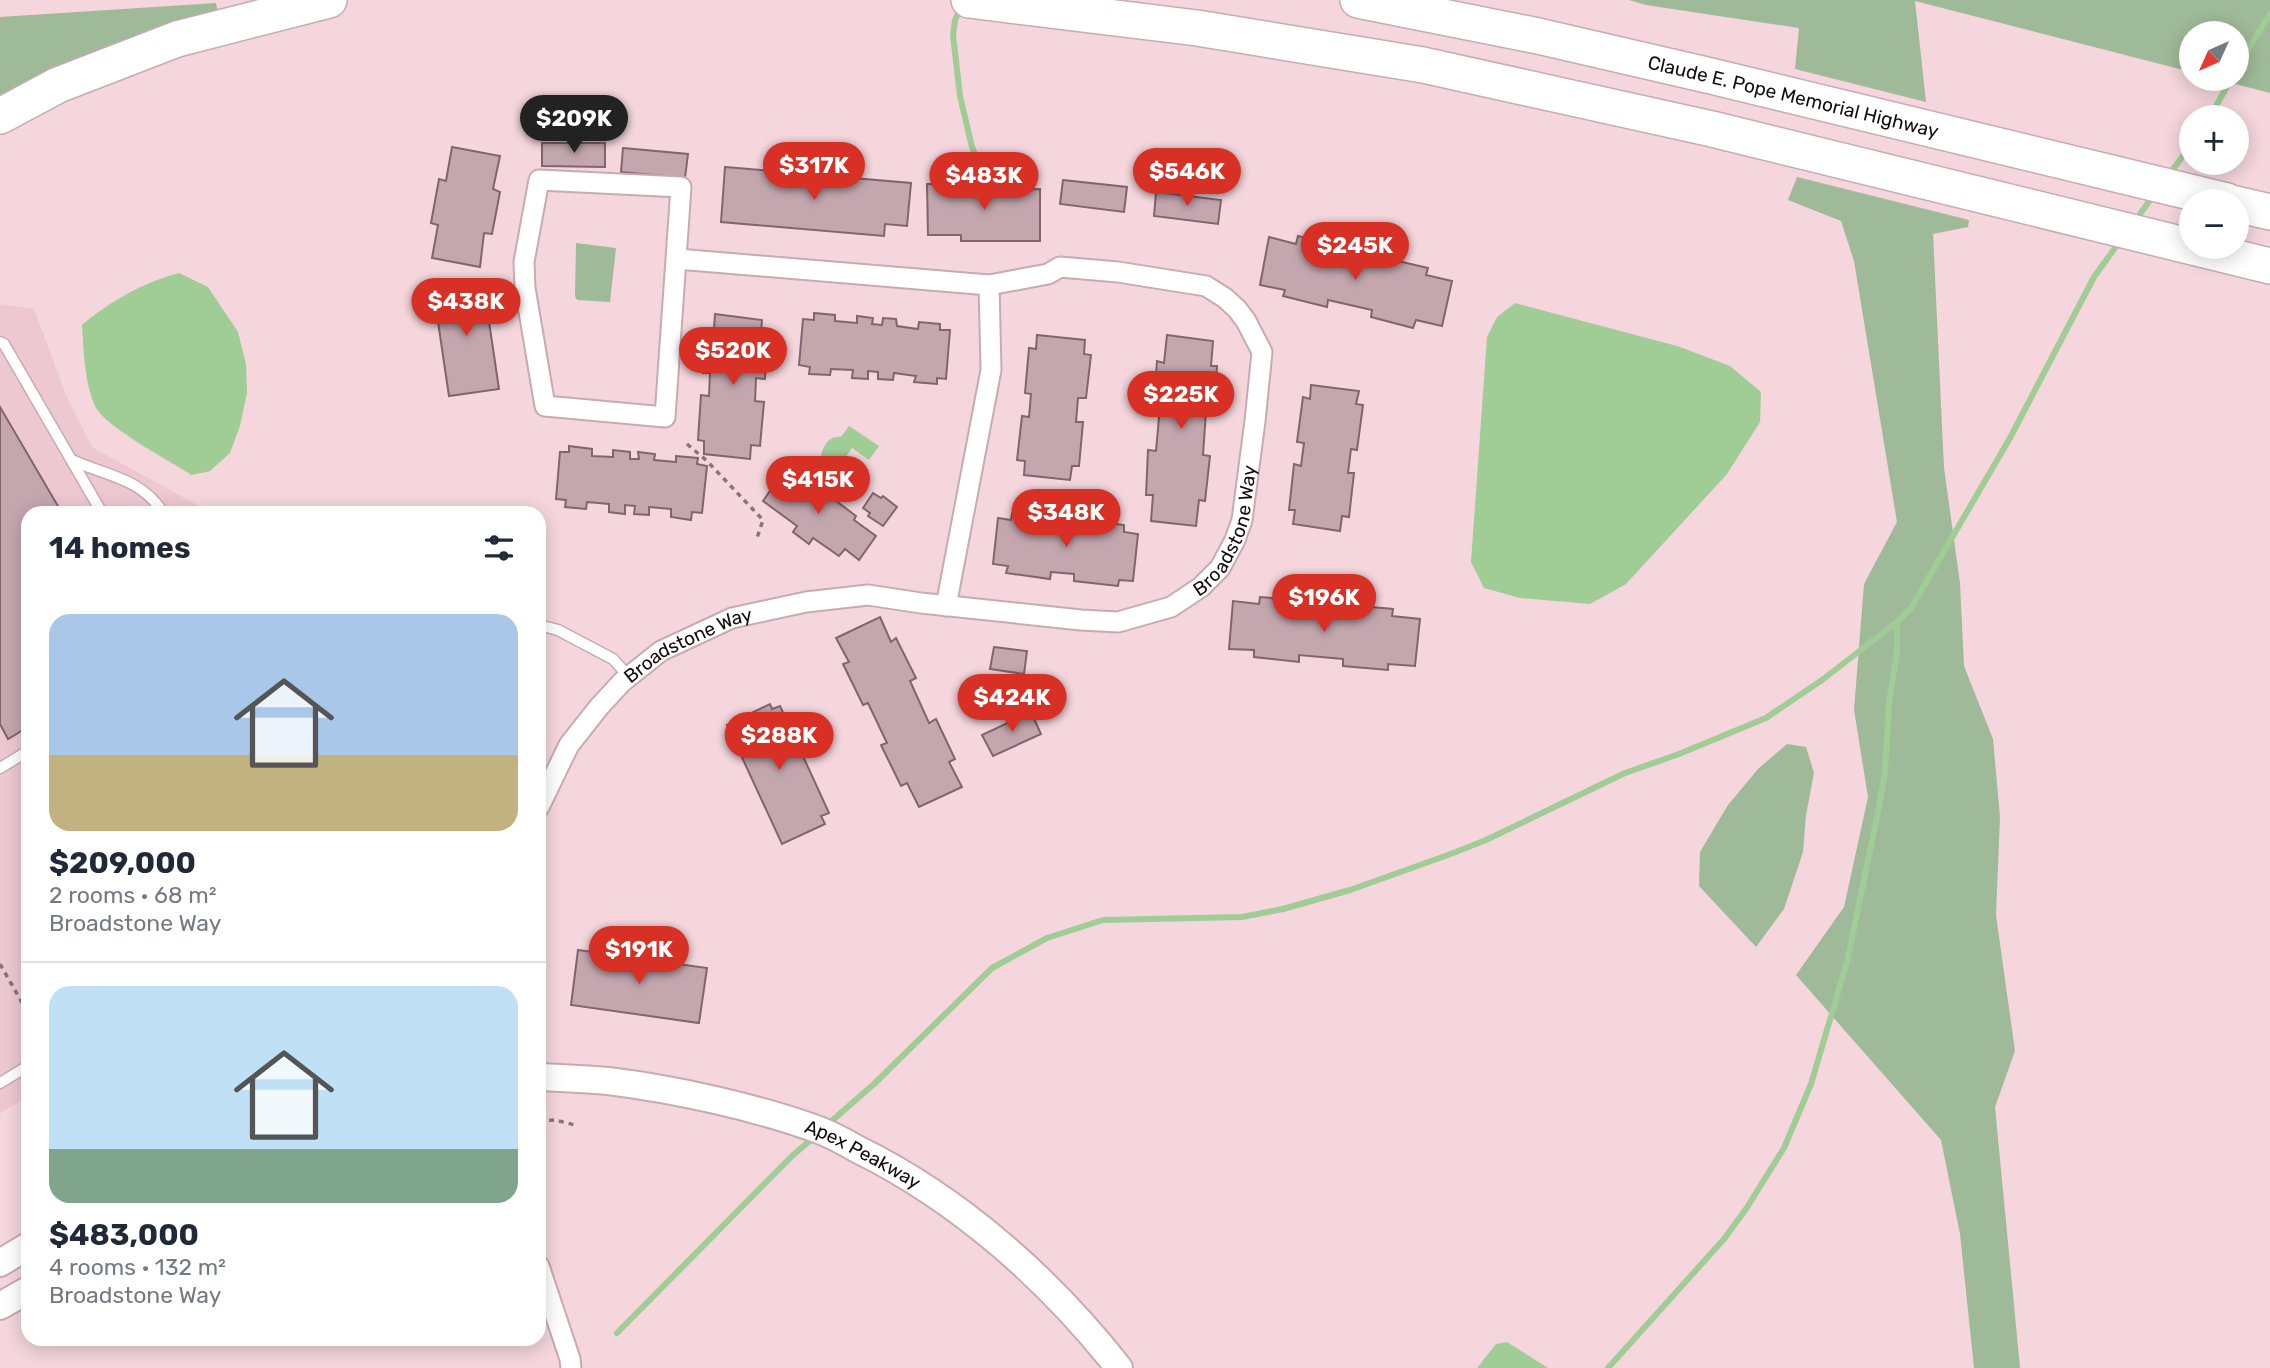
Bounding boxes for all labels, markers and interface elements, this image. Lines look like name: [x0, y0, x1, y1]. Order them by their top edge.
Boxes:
north arrow: [2179, 21, 2249, 91]
map controls: [2179, 21, 2249, 259]
street label: Claude E. Pope Memorial Highway: [1646, 51, 1941, 143]
pin: $209K: [525, 96, 623, 155]
text: $209K: [536, 104, 612, 132]
button: +: [2179, 105, 2249, 175]
pin: $317K: [765, 142, 863, 202]
pin: $546K: [1138, 148, 1236, 208]
text: $317K: [779, 151, 849, 179]
pin: $483K: [935, 152, 1033, 212]
text: $546K: [1149, 157, 1225, 185]
text: $483K: [945, 161, 1023, 189]
button: −: [2179, 189, 2249, 259]
pin: $245K: [1306, 222, 1404, 282]
text: $245K: [1317, 231, 1393, 259]
pin: $438K: [417, 278, 515, 338]
text: $438K: [427, 287, 505, 315]
pin: $520K: [684, 328, 782, 387]
text: $520K: [695, 336, 771, 364]
pin: $225K: [1132, 372, 1230, 431]
text: $225K: [1143, 380, 1219, 408]
pin: $415K: [769, 456, 867, 516]
street label: Broadstone Way: [1189, 464, 1261, 601]
text: $415K: [782, 465, 854, 493]
pin: $348K: [1017, 490, 1115, 549]
text: $348K: [1027, 498, 1105, 526]
icon: filters: [480, 529, 518, 567]
text: 14 homes: [49, 530, 191, 566]
pin: $196K: [1275, 574, 1373, 634]
text: $196K: [1288, 583, 1360, 611]
street label: Broadstone Way: [619, 603, 754, 688]
icon: home: [221, 660, 347, 786]
pin: $424K: [963, 674, 1061, 734]
text: $424K: [974, 683, 1050, 711]
pin: $288K: [730, 712, 828, 772]
text: $288K: [741, 721, 817, 749]
text: $209,000: [49, 845, 196, 881]
text: 2 rooms · 68 m²: [49, 881, 217, 909]
text: Broadstone Way: [49, 909, 222, 937]
pin: $191K: [590, 926, 688, 986]
text: $191K: [605, 935, 673, 963]
icon: home: [221, 1032, 347, 1158]
street label: Apex Peakway: [802, 1115, 925, 1194]
text: $483,000: [49, 1217, 199, 1253]
text: 4 rooms · 132 m²: [49, 1253, 226, 1281]
text: Broadstone Way: [49, 1281, 222, 1309]

